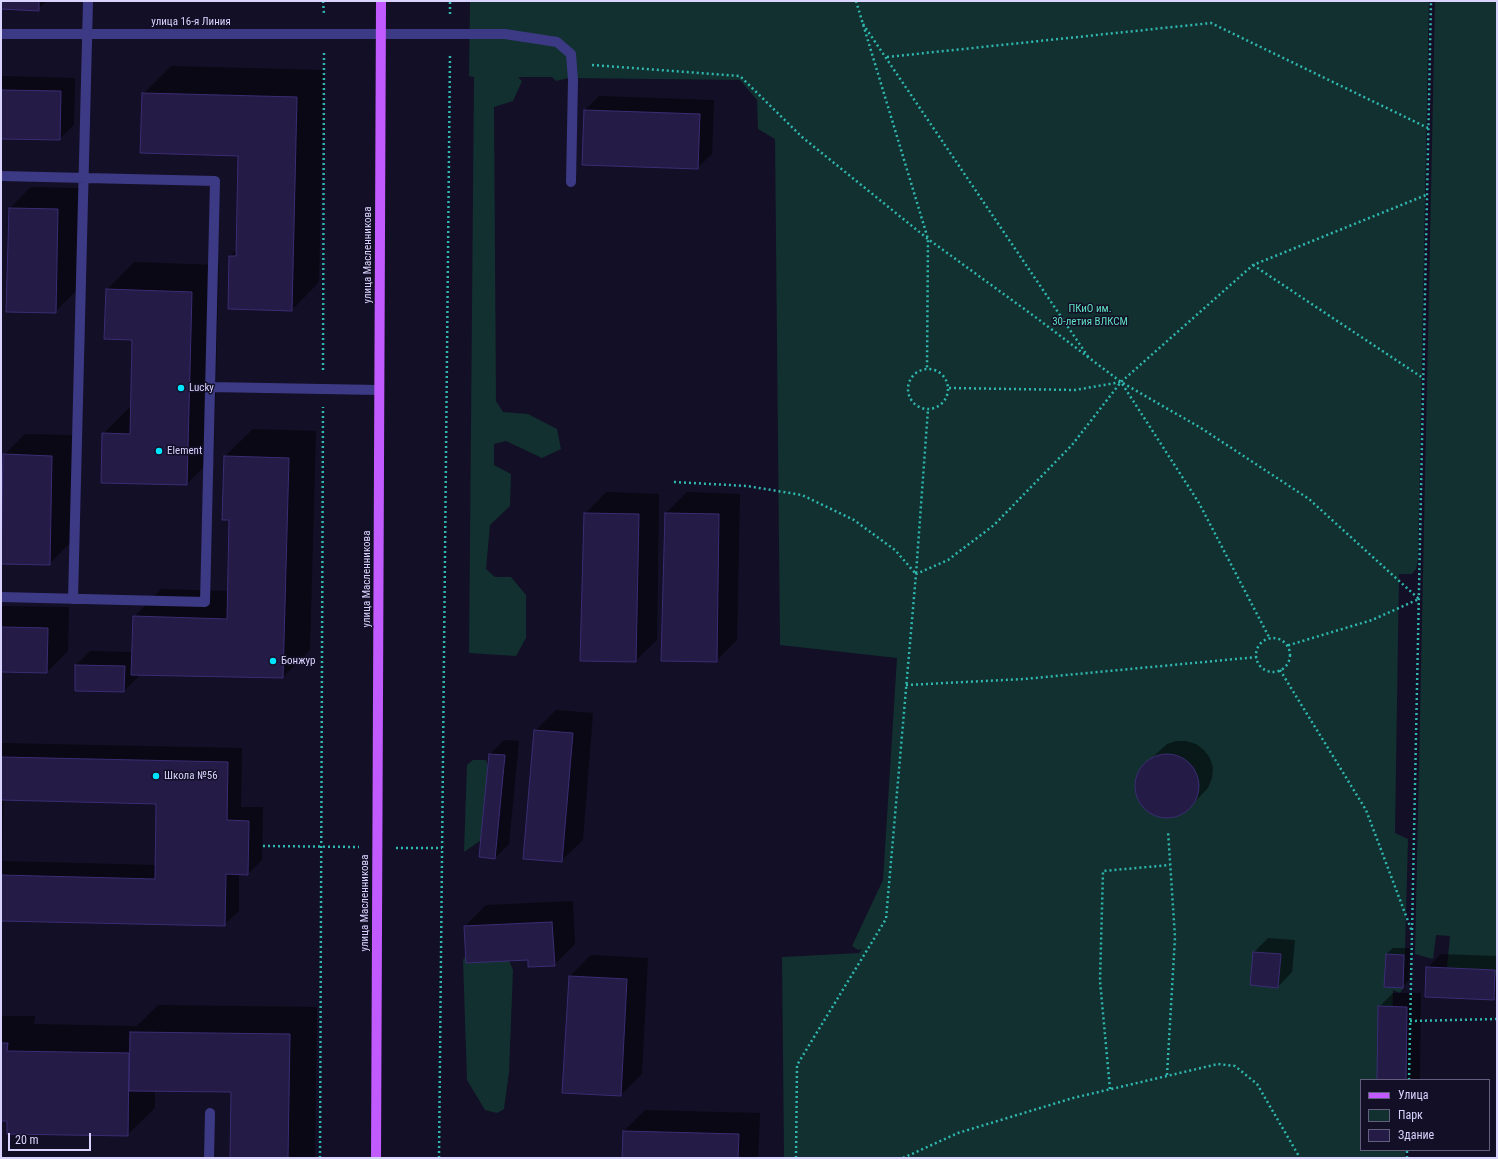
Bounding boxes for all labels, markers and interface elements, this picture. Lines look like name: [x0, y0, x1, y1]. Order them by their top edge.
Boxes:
street label: улица 16-я Линия: [151, 15, 231, 29]
street label: улица Масленникова: [361, 207, 375, 303]
park label: ПКиО им. 30-летия ВЛКСМ: [1052, 302, 1128, 328]
place label: Lucky: [189, 381, 214, 395]
marker: Lucky: [176, 383, 186, 393]
place label: Element: [167, 444, 202, 458]
marker: Element: [154, 446, 164, 456]
street label: улица Масленникова: [360, 531, 374, 627]
place label: Бонжур: [281, 654, 315, 668]
marker: Бонжур: [268, 656, 278, 666]
place label: Школа №56: [164, 769, 218, 783]
marker: Школа №56: [151, 771, 161, 781]
street label: улица Масленникова: [358, 855, 372, 951]
legend: [1360, 1079, 1490, 1151]
text: Улица: [1398, 1088, 1428, 1102]
text: Парк: [1398, 1108, 1423, 1122]
scale bar: [10, 1125, 93, 1151]
text: Здание: [1398, 1128, 1434, 1142]
text: 20 m: [15, 1133, 39, 1147]

